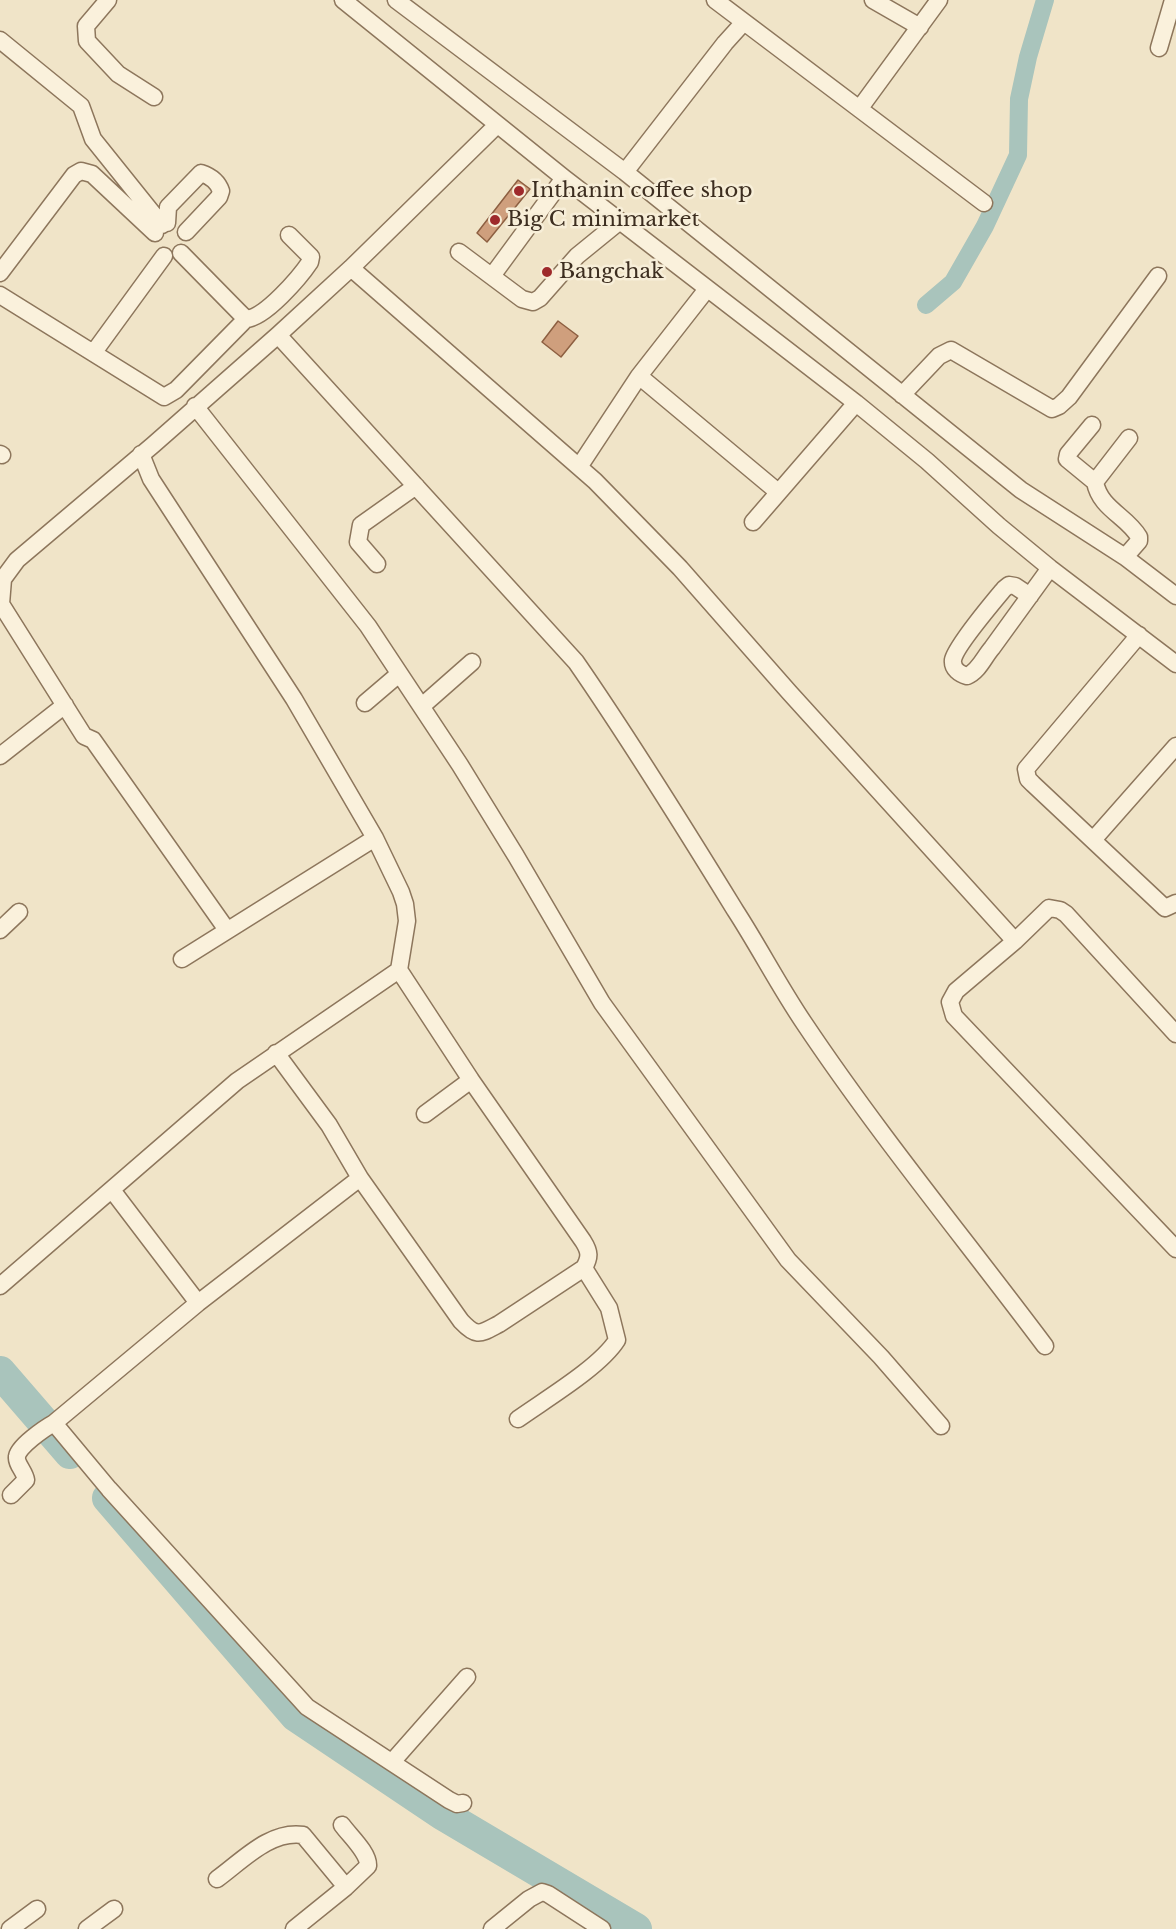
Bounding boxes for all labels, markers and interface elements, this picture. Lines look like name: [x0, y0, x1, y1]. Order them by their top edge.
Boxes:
place label: Inthanin coffee shop: [531, 178, 752, 204]
marker: Inthanin coffee shop: [512, 184, 526, 198]
place label: Big C minimarket: [507, 207, 699, 233]
marker: Big C minimarket: [488, 213, 502, 227]
place label: Bangchak: [559, 259, 664, 285]
marker: Bangchak: [540, 265, 554, 279]

